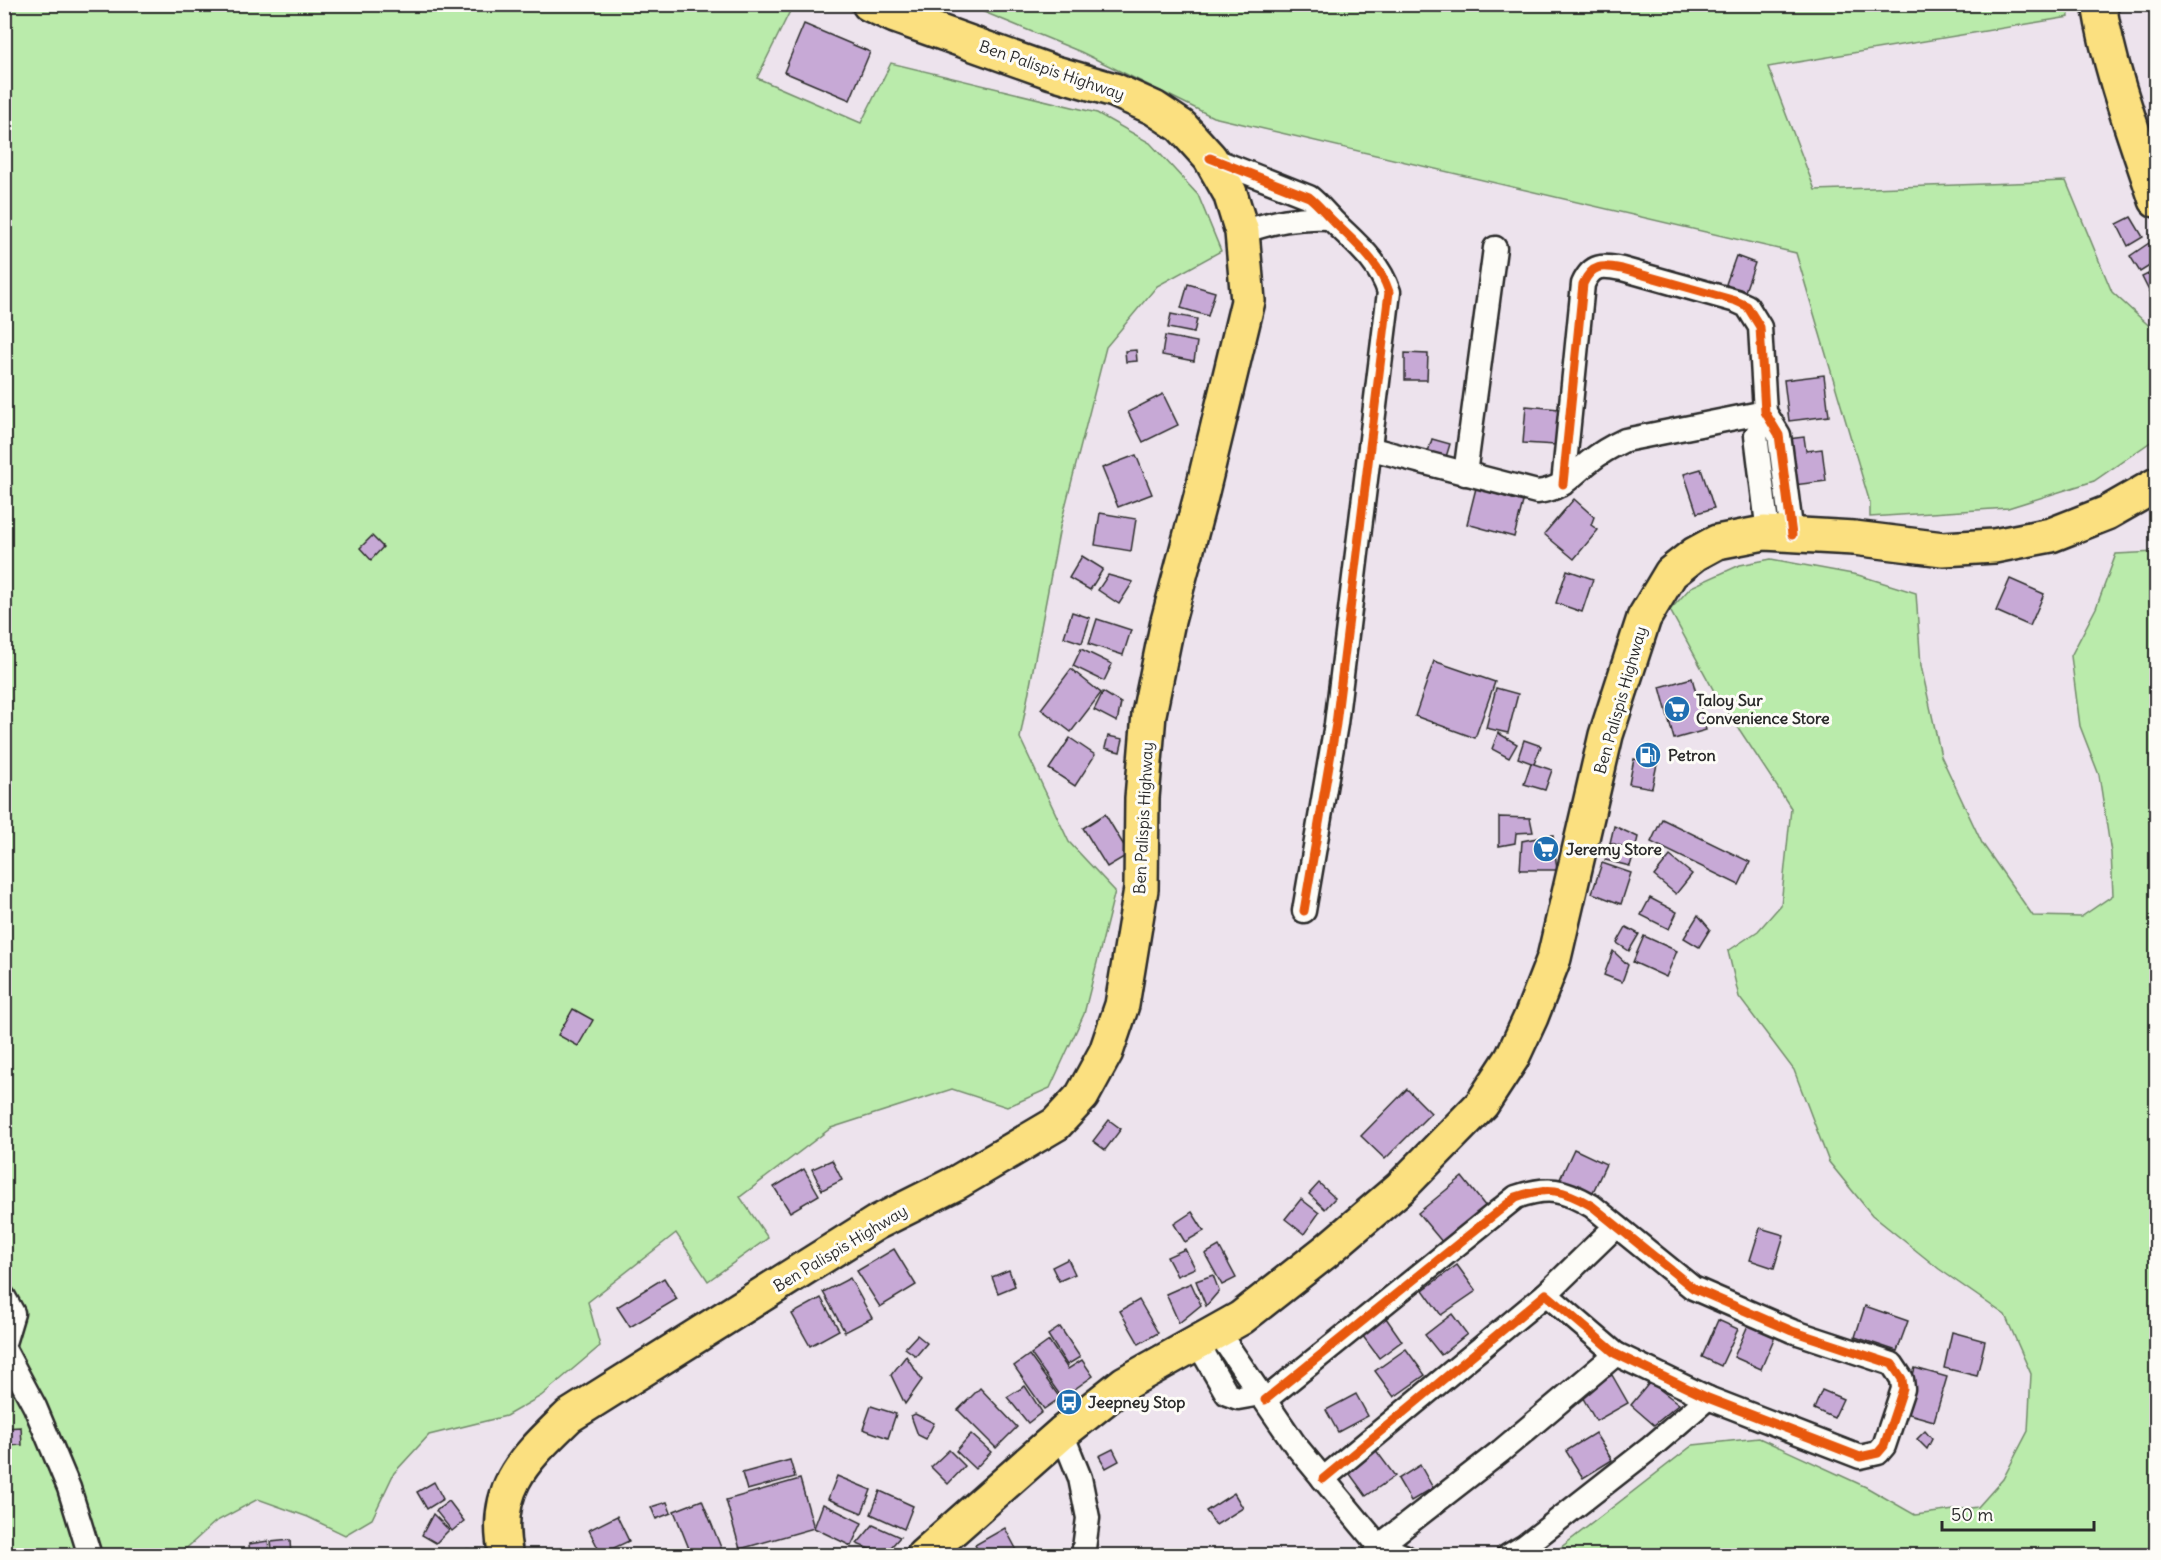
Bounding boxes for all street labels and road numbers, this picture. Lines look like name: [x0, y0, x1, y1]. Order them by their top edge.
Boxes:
street label: Ben Palispis Highway: [977, 36, 1127, 104]
street label: Ben Palispis Highway: [1589, 624, 1651, 776]
street label: Ben Palispis Highway: [1129, 741, 1157, 895]
street label: Ben Palispis Highway: [769, 1200, 911, 1296]

